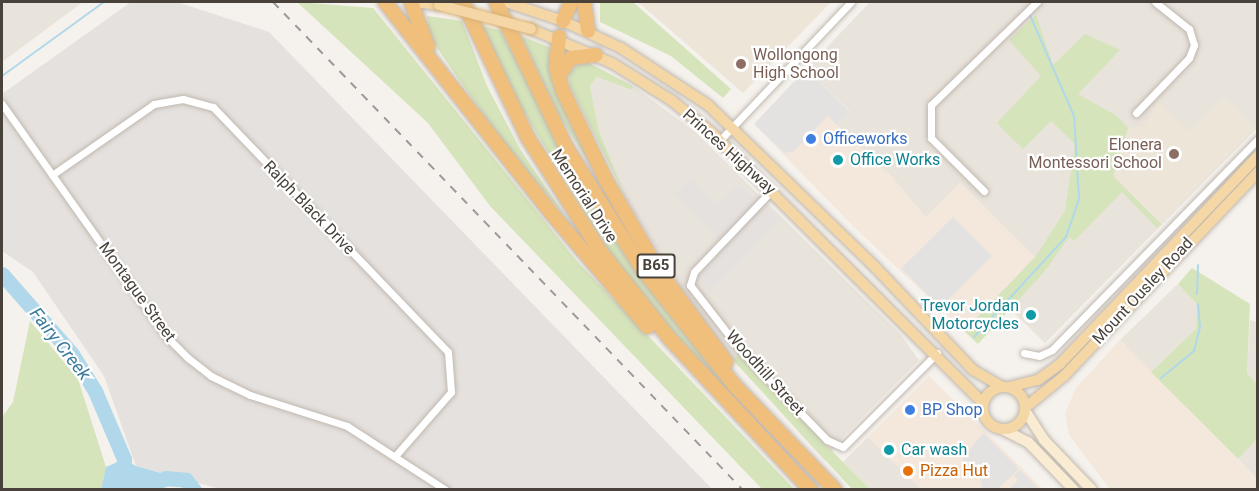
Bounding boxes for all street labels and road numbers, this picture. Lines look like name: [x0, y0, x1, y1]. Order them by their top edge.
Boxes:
street label: Princes Highway: [679, 105, 779, 199]
street label: Memorial Drive: [547, 146, 621, 246]
street label: Ralph Black Drive: [259, 157, 359, 259]
street label: Mount Ousley Road: [1089, 234, 1197, 348]
street label: Montague Street: [94, 238, 180, 346]
road number: B65: [636, 254, 676, 278]
street label: Woodhill Street: [722, 326, 808, 420]

